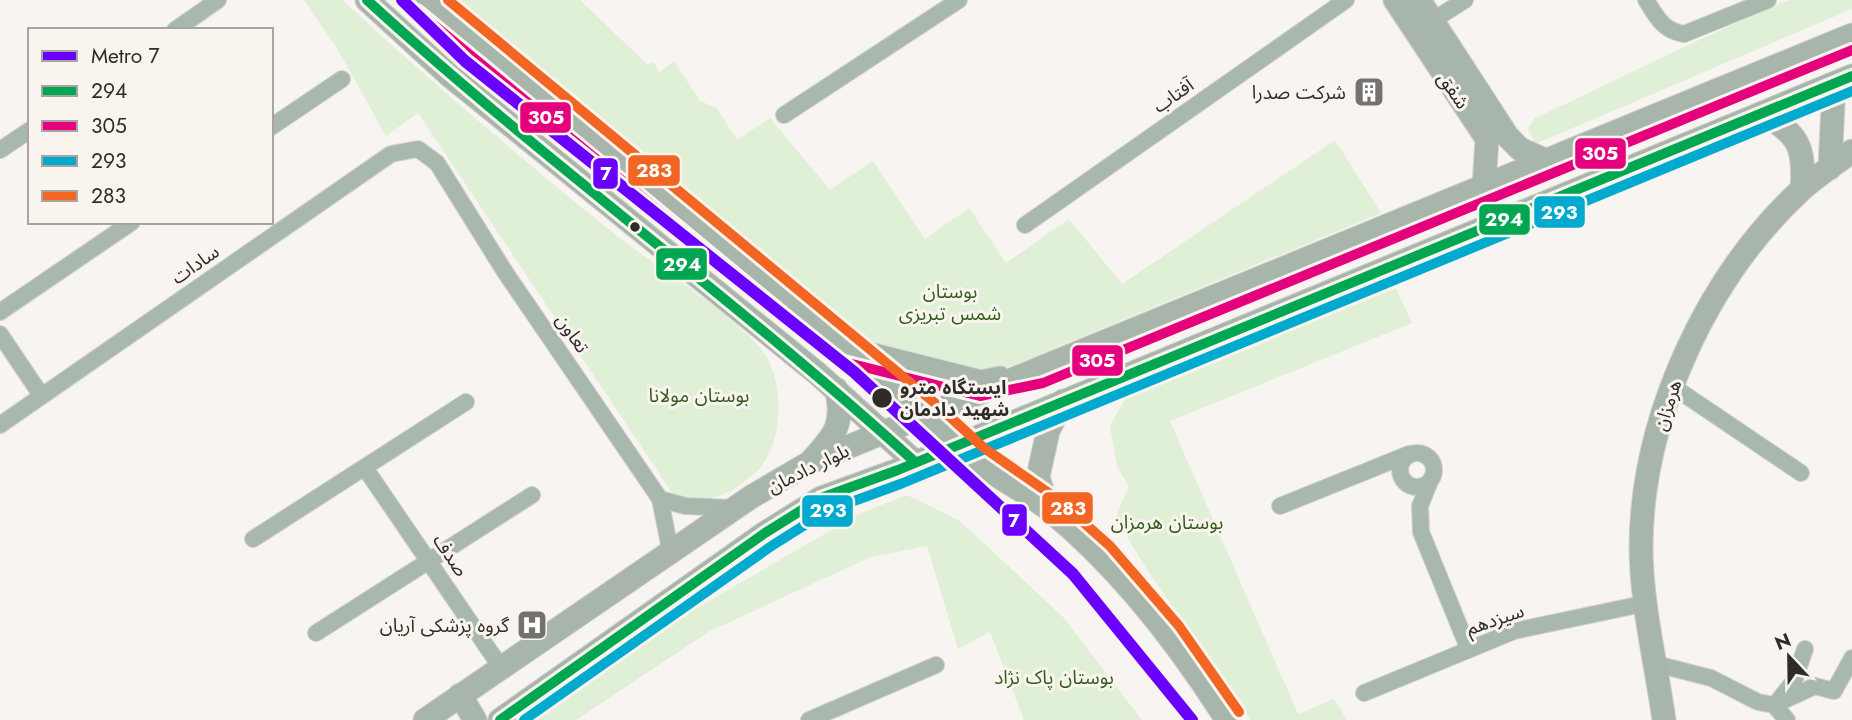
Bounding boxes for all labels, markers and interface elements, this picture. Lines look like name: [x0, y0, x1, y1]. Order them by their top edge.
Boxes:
legend: [28, 28, 273, 224]
text: Metro 7: [91, 41, 160, 71]
street label: شفق: [1431, 66, 1476, 114]
street label: آفتاب: [1147, 71, 1200, 119]
building icon: شرکت صدرا: [1352, 75, 1386, 109]
text: 294: [91, 76, 127, 106]
place label: شرکت صدرا: [1252, 79, 1346, 106]
line badge: 305: [519, 101, 572, 134]
text: 305: [528, 104, 564, 131]
text: 305: [91, 111, 127, 141]
line badge: 305: [1574, 137, 1627, 170]
text: 305: [1582, 140, 1618, 167]
text: 293: [91, 146, 127, 176]
line badge: 283: [627, 154, 681, 187]
line badge: 7: [592, 157, 619, 190]
text: 283: [636, 157, 672, 184]
text: 7: [600, 160, 612, 187]
text: 283: [91, 181, 126, 211]
line badge: 293: [1533, 195, 1586, 229]
text: 293: [1541, 199, 1578, 226]
line badge: 294: [1478, 203, 1531, 236]
text: 294: [1485, 206, 1523, 233]
unlabelled marker: [628, 220, 642, 234]
street label: سادات: [166, 238, 225, 291]
line badge: 294: [655, 247, 708, 281]
text: 294: [663, 251, 701, 278]
park label: بوستان شمس تبریزی: [899, 278, 1001, 327]
street label: تعاون: [549, 308, 596, 358]
line badge: 305: [1071, 344, 1124, 377]
text: 305: [1079, 347, 1115, 374]
place label: ایستگاه مترو شهید دادمان: [900, 374, 1009, 423]
street label: هرمزان: [1647, 376, 1688, 434]
park label: بوستان مولانا: [649, 382, 749, 409]
marker: ایستگاه مترو شهید دادمان: [870, 386, 894, 410]
street label: بلوار دادمان: [763, 437, 854, 500]
line badge: 283: [1041, 491, 1094, 525]
line badge: 293: [801, 494, 854, 528]
text: 283: [1050, 495, 1086, 522]
text: 293: [810, 497, 847, 524]
line badge: 7: [1001, 503, 1028, 537]
text: 7: [1008, 507, 1020, 534]
park label: بوستان هرمزان: [1111, 509, 1223, 536]
street label: صدف: [427, 529, 475, 582]
street label: سیزدهم: [1463, 597, 1528, 643]
hospital icon: گروه پزشکی آریان: [515, 608, 549, 642]
place label: گروه پزشکی آریان: [380, 612, 510, 639]
north arrow: [1754, 622, 1824, 692]
text: N: [1771, 626, 1795, 657]
park label: بوستان پاک نژاد: [994, 664, 1114, 691]

